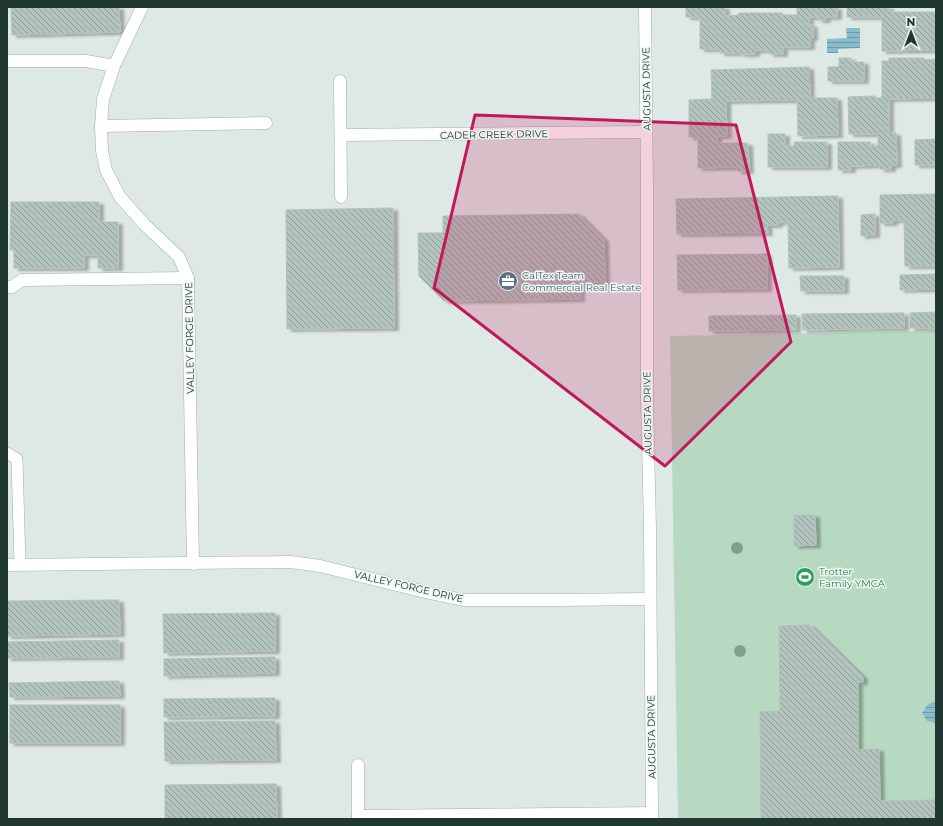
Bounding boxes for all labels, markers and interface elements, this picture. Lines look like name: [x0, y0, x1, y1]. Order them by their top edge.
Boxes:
north arrow: [891, 12, 931, 52]
text: N: [907, 15, 915, 29]
street label: AUGUSTA DRIVE: [639, 47, 654, 131]
street label: CADER CREEK DRIVE: [440, 127, 549, 142]
place label: CalTex Team Commercial Real Estate: [522, 269, 641, 294]
office icon: CalTex Team Commercial Real Estate: [497, 270, 519, 292]
street label: VALLEY FORGE DRIVE: [182, 282, 197, 394]
street label: AUGUSTA DRIVE: [640, 371, 655, 455]
place label: Trotter Family YMCA: [819, 565, 886, 590]
sports icon: Trotter Family YMCA: [794, 566, 816, 588]
street label: VALLEY FORGE DRIVE: [353, 568, 465, 605]
street label: AUGUSTA DRIVE: [644, 695, 659, 779]

